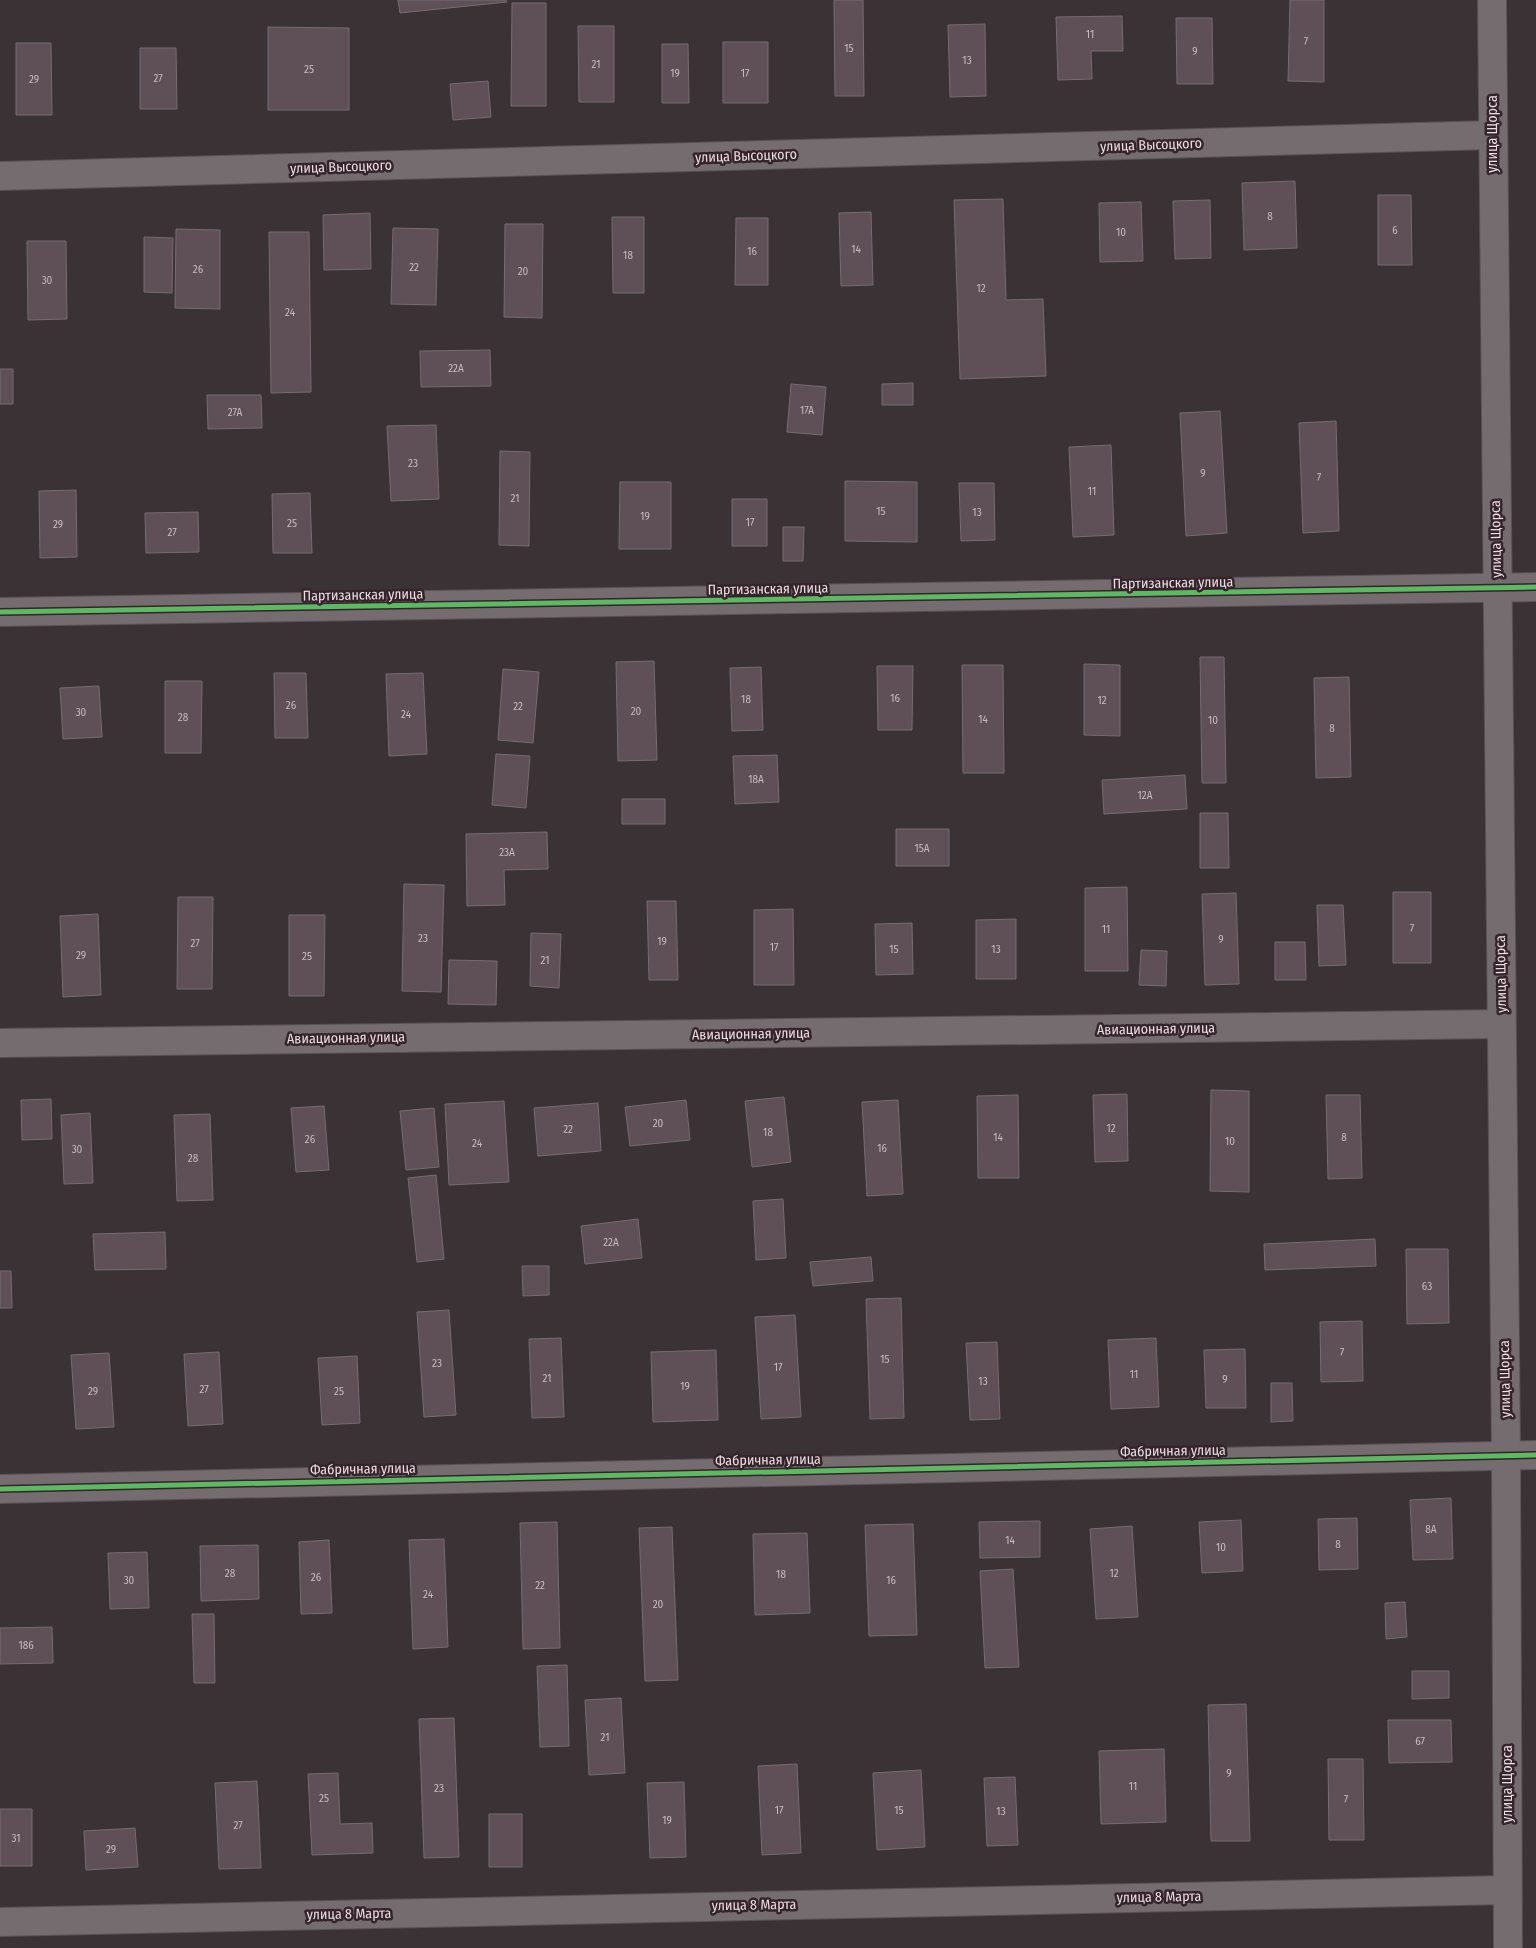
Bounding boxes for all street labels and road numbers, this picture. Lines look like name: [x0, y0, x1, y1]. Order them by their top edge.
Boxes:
street label: улица Щорса: [1484, 95, 1501, 173]
street label: улица Высоцкого: [1100, 135, 1202, 155]
street label: улица Высоцкого: [695, 146, 797, 166]
street label: улица Высоцкого: [290, 157, 392, 177]
street label: улица Щорса: [1487, 500, 1505, 578]
street label: Партизанская улица: [1113, 573, 1234, 593]
street label: Партизанская улица: [708, 579, 829, 599]
street label: Партизанская улица: [303, 585, 424, 605]
street label: улица Щорса: [1492, 935, 1510, 1013]
street label: Авиационная улица: [1097, 1019, 1215, 1039]
street label: Авиационная улица: [692, 1024, 810, 1044]
street label: Авиационная улица: [287, 1028, 405, 1048]
street label: улица Щорса: [1496, 1340, 1514, 1418]
street label: Фабричная улица: [1120, 1442, 1226, 1460]
street label: Фабричная улица: [715, 1451, 821, 1469]
street label: Фабричная улица: [310, 1460, 416, 1478]
street label: улица Щорса: [1499, 1745, 1516, 1823]
street label: улица 8 Марта: [1117, 1888, 1202, 1906]
street label: улица 8 Марта: [712, 1896, 797, 1914]
street label: улица 8 Марта: [307, 1905, 392, 1923]

